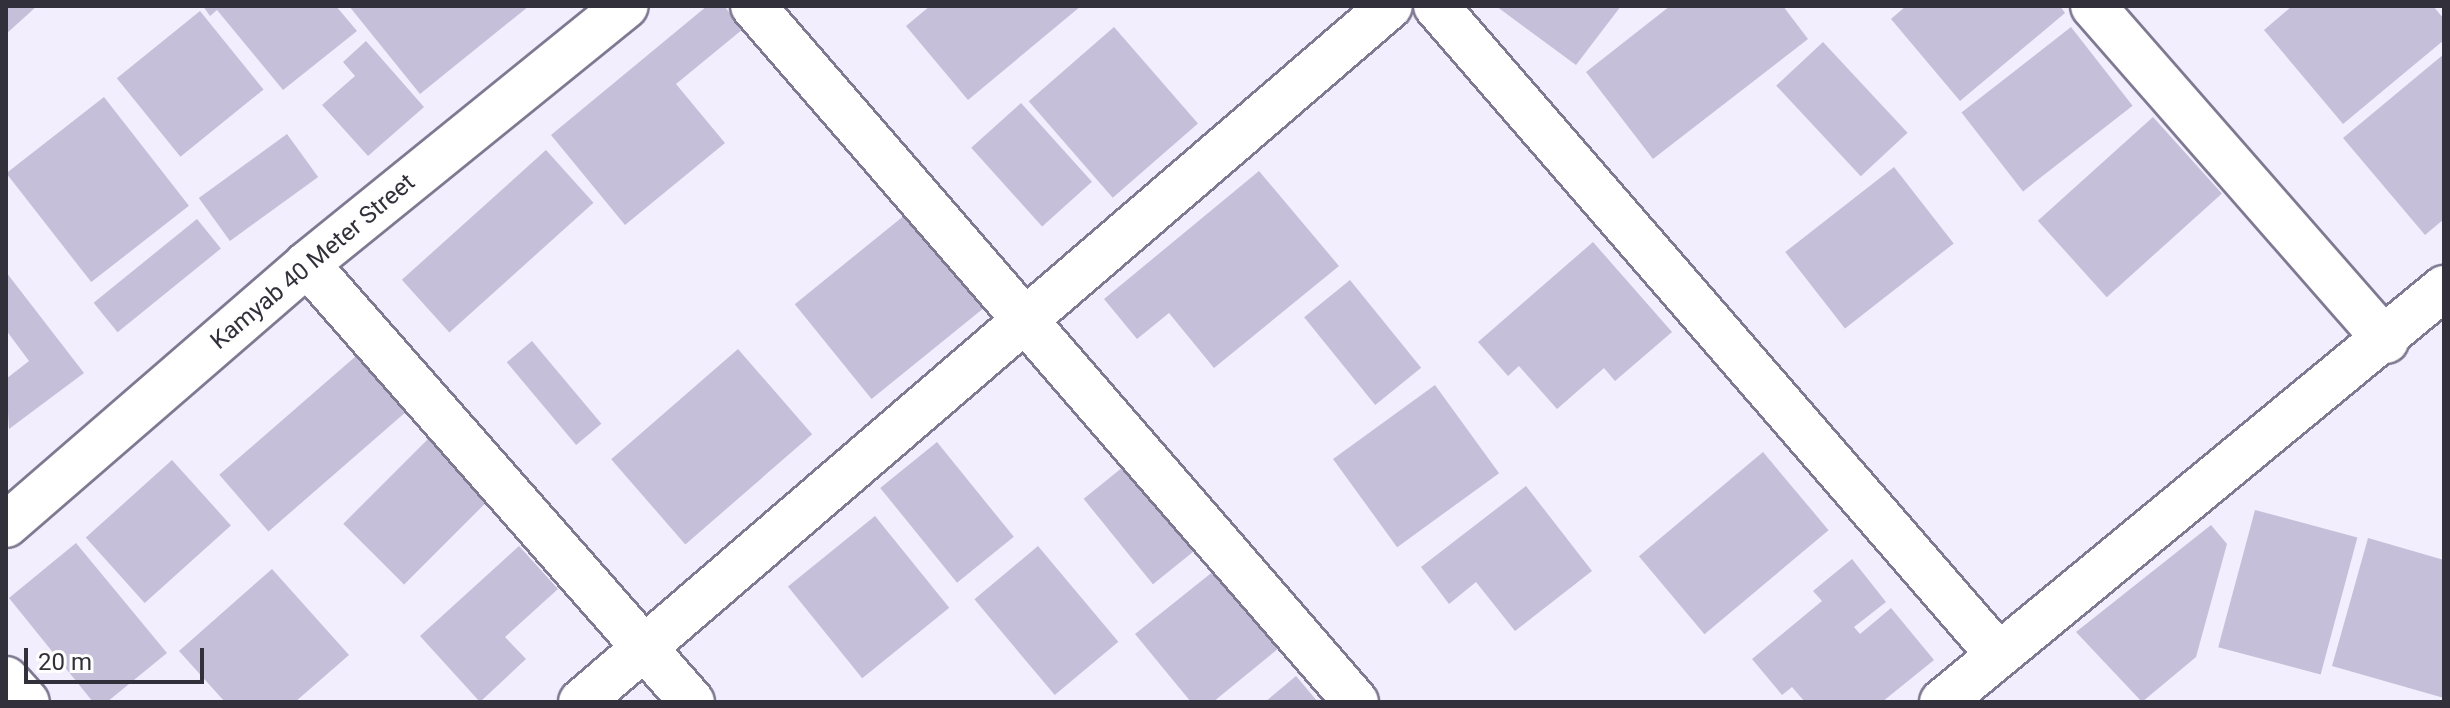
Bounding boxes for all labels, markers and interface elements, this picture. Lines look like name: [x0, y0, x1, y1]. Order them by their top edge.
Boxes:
street label: Kamyab 40 Meter Street: [205, 168, 421, 356]
scale bar: [28, 632, 208, 682]
text: 20 m: [38, 648, 92, 676]

